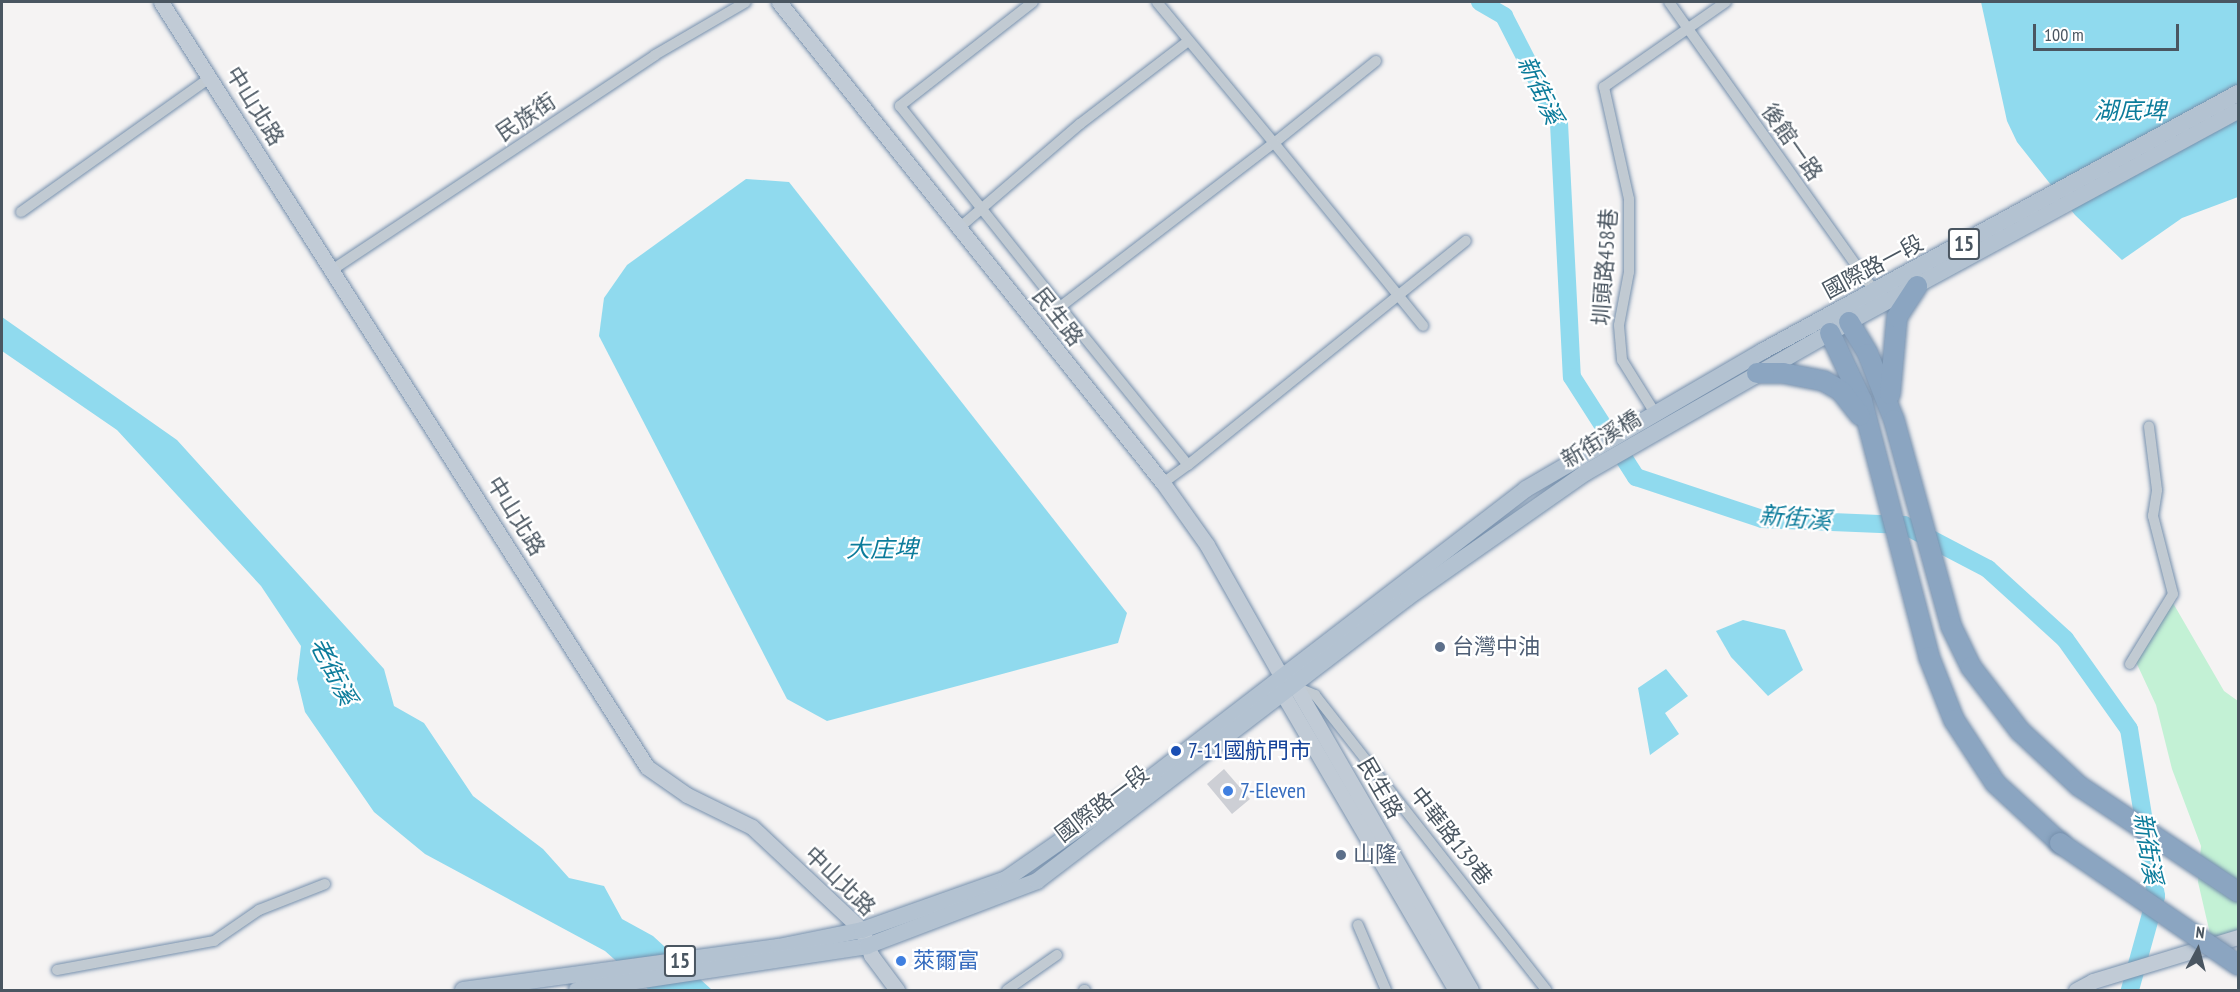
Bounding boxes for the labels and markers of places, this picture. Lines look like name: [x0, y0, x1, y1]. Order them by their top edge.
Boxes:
place label: 台灣中油: [1452, 634, 1540, 660]
marker: 台灣中油: [1433, 640, 1447, 654]
place label: 7-11國航門市: [1188, 738, 1311, 764]
marker: 7-11國航門市: [1169, 744, 1183, 758]
place label: 7-Eleven: [1240, 778, 1306, 804]
marker: 7-Eleven: [1221, 784, 1235, 798]
place label: 山隆: [1353, 842, 1397, 868]
marker: 山隆: [1334, 848, 1348, 862]
place label: 萊爾富: [913, 948, 979, 974]
marker: 萊爾富: [894, 954, 908, 968]

